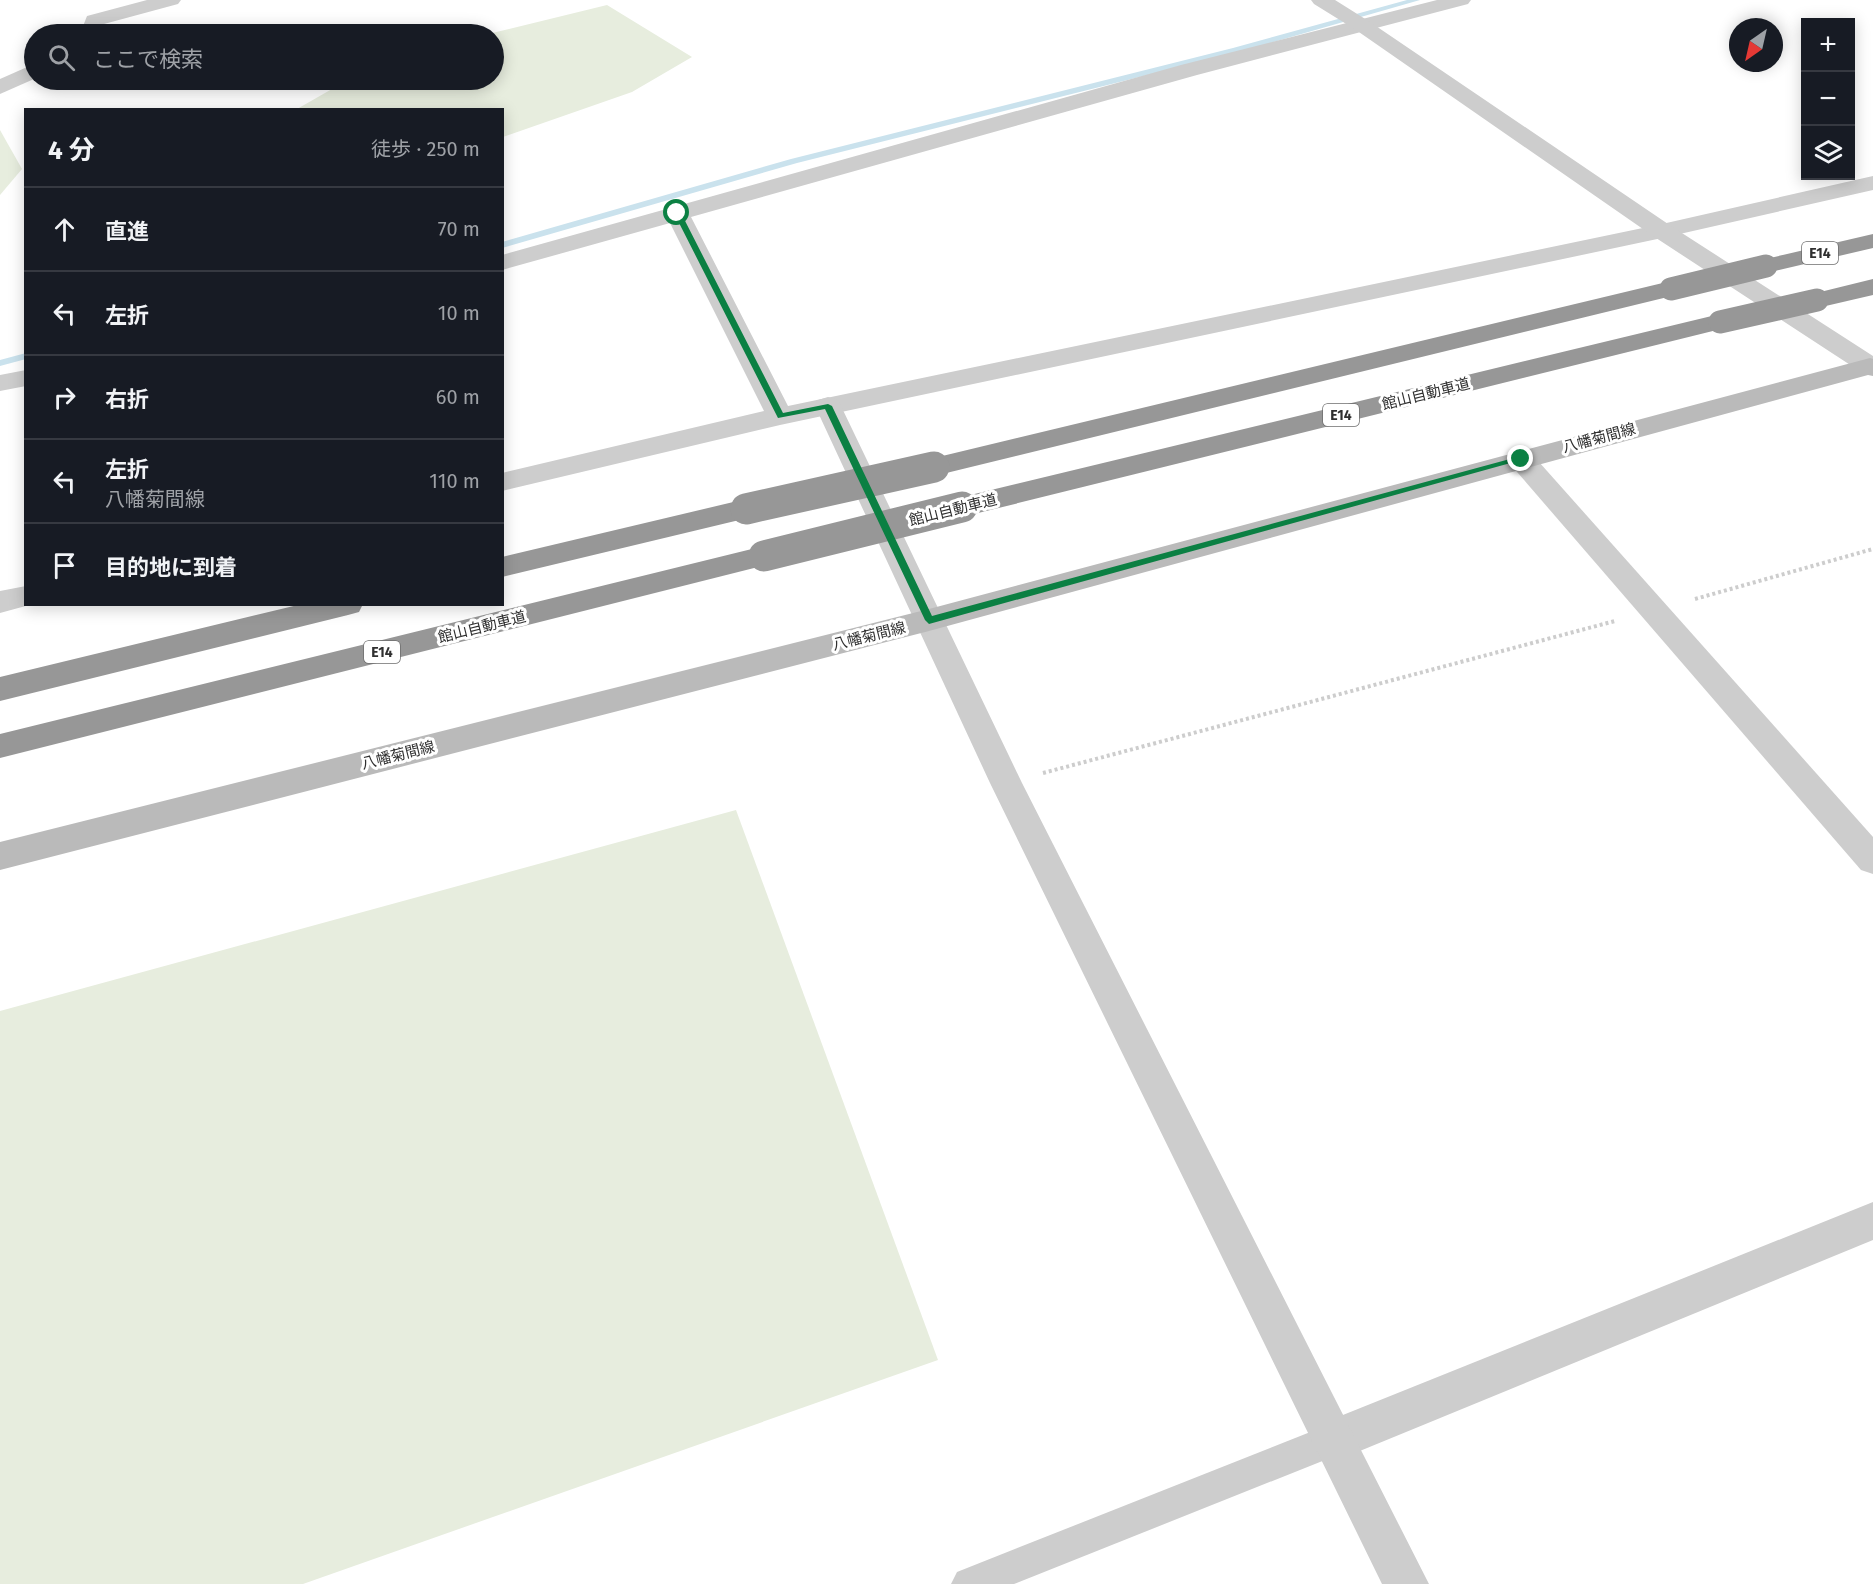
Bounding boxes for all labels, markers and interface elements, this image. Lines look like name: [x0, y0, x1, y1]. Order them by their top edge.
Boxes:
north arrow: [1729, 18, 1783, 72]
map controls: [1801, 18, 1855, 180]
button: +: [1801, 18, 1855, 72]
search box: [24, 24, 504, 90]
icon: search: [45, 41, 78, 74]
text: ここで検索: [93, 46, 203, 73]
button: −: [1801, 72, 1855, 126]
button: layers: [1801, 126, 1855, 180]
text: 4 分: [48, 135, 95, 166]
text: 徒歩 · 250 m: [371, 137, 480, 161]
route start: [663, 199, 689, 225]
icon: ahead: [48, 213, 81, 246]
text: 70 m: [438, 217, 480, 241]
text: 直進: [105, 218, 149, 245]
road number: E14: [1802, 242, 1838, 264]
icon: left: [48, 297, 81, 330]
text: 10 m: [438, 301, 480, 325]
text: 左折: [105, 302, 149, 329]
street label: 館山自動車道: [1380, 374, 1472, 414]
icon: right: [48, 381, 81, 414]
text: 60 m: [436, 385, 480, 409]
text: 右折: [105, 386, 149, 413]
road number: E14: [1323, 404, 1359, 426]
street label: 八幡菊間線: [1560, 420, 1638, 456]
route end: [1507, 445, 1533, 471]
text: 左折: [105, 456, 149, 483]
icon: left: [48, 465, 81, 498]
text: 110 m: [429, 469, 480, 493]
text: 八幡菊間線: [105, 487, 205, 511]
street label: 館山自動車道: [907, 490, 999, 530]
icon: arrive: [48, 549, 81, 582]
text: 目的地に到着: [105, 554, 237, 581]
street label: 館山自動車道: [436, 607, 528, 647]
street label: 八幡菊間線: [830, 618, 908, 654]
road number: E14: [364, 641, 400, 663]
street label: 八幡菊間線: [359, 737, 437, 773]

